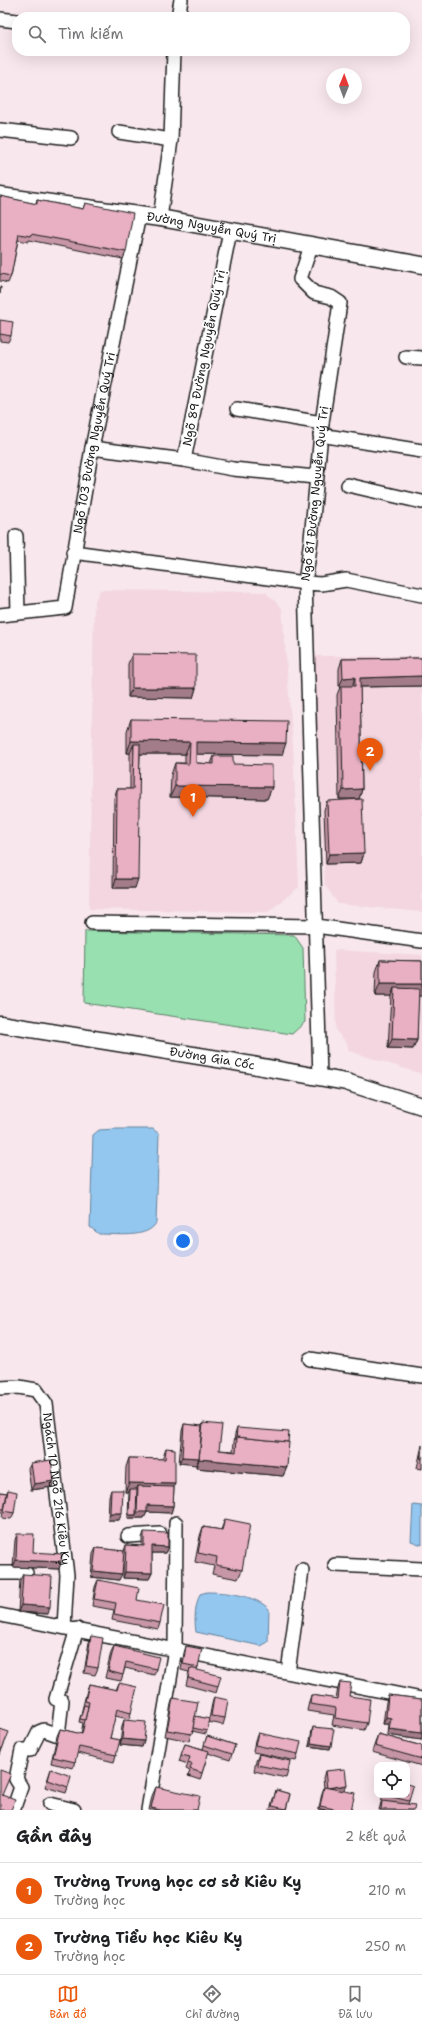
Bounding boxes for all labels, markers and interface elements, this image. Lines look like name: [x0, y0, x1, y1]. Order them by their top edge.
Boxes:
search box: [12, 12, 410, 56]
icon: search: [26, 23, 48, 45]
text: Tìm kiếm: [58, 24, 123, 44]
north arrow: [326, 68, 362, 104]
street label: Đường Nguyễn Quý Trị: [146, 208, 278, 247]
street label: Ngõ 89 Đường Nguyễn Quý Trị: [179, 268, 229, 448]
street label: Ngõ 103 Đường Nguyễn Quý Trị: [70, 351, 119, 535]
street label: Ngõ 81 Đường Nguyễn Quý Trị: [297, 405, 332, 582]
pin: 2: [357, 738, 383, 771]
pin: 1: [180, 784, 206, 817]
street label: Đường Gia Cốc: [168, 1043, 256, 1073]
your location: [173, 1231, 193, 1251]
street label: Ngách 10 Ngõ 216 Kiêu Kỵ: [39, 1412, 74, 1566]
map controls: [374, 1762, 410, 1798]
button: locate: [374, 1762, 410, 1798]
text: Gần đây: [16, 1825, 92, 1847]
text: 2 kết quả: [345, 1828, 406, 1845]
text: Trường Trung học cơ sở Kiêu Kỵ: [54, 1872, 301, 1892]
text: 1: [26, 1882, 32, 1899]
text: 210 m: [368, 1882, 406, 1899]
text: Trường học: [54, 1892, 125, 1909]
text: Trường Tiểu học Kiêu Kỵ: [54, 1928, 242, 1948]
text: 2: [24, 1938, 34, 1955]
text: 250 m: [365, 1938, 406, 1955]
text: Trường học: [54, 1948, 125, 1965]
tab: Bản đồ: [49, 1983, 87, 2022]
tab: Chỉ đường: [185, 1983, 239, 2022]
tab: Đã lưu: [338, 1983, 373, 2022]

